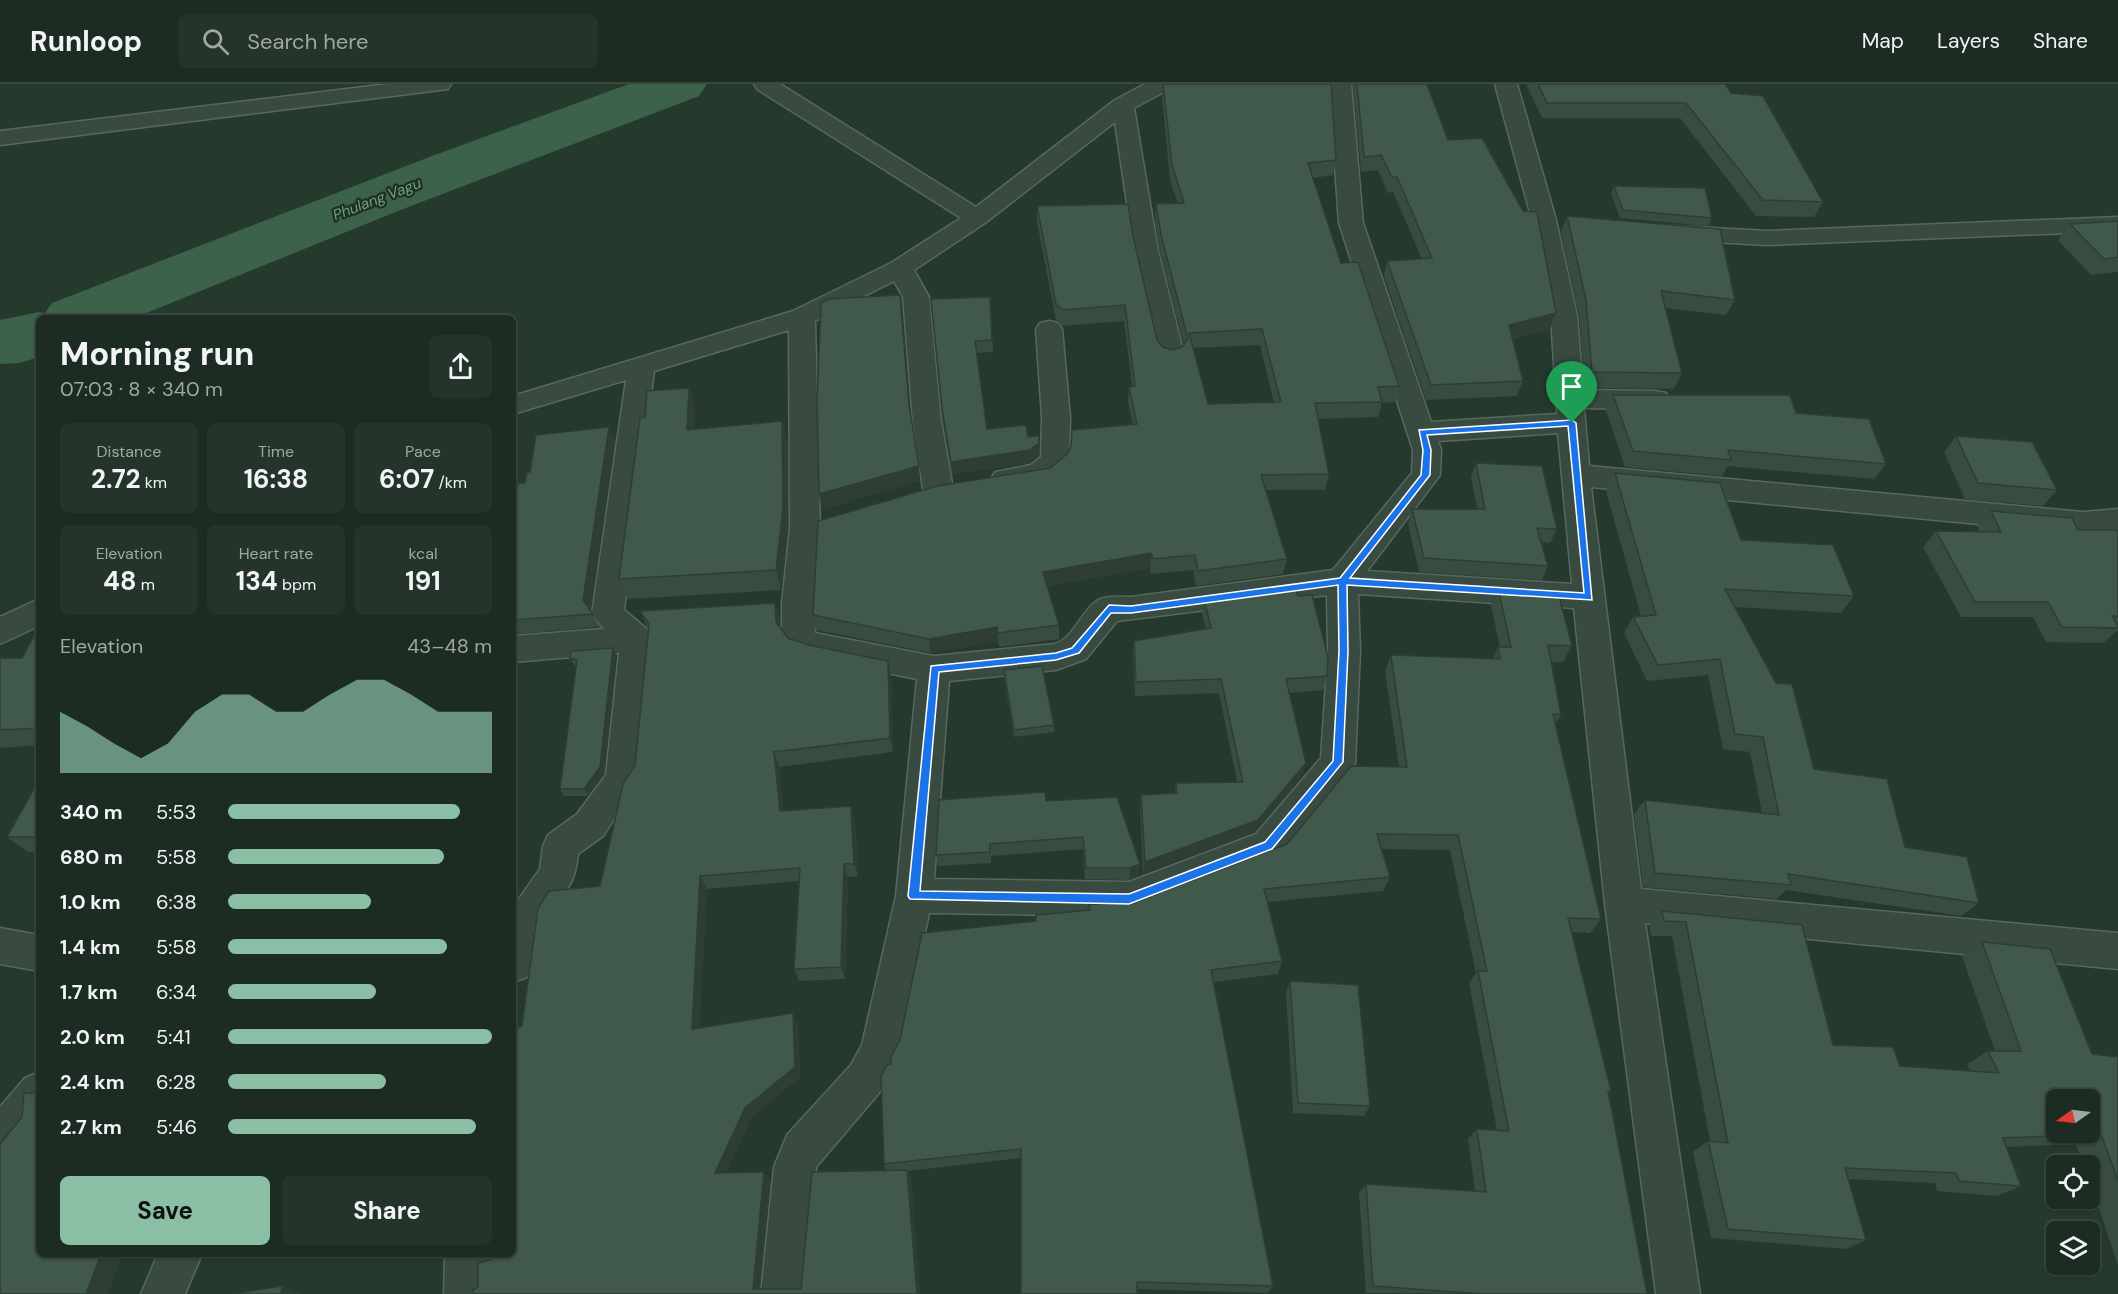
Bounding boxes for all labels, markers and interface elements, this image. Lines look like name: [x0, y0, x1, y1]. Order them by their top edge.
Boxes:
search box: [178, 14, 598, 68]
text: Runloop: [30, 23, 142, 60]
icon: search: [199, 25, 232, 58]
text: Search here: [247, 27, 369, 56]
text: Map: [1862, 27, 1904, 55]
text: Layers: [1937, 27, 2000, 55]
text: Share: [2033, 27, 2088, 55]
water label: Phulang Vagu: [330, 173, 425, 225]
text: Morning run: [60, 332, 254, 375]
button: share: [429, 335, 492, 398]
pin: [1546, 361, 1597, 423]
icon: arrive: [1555, 370, 1588, 403]
text: 07:03 · 8 × 340 m: [60, 376, 223, 402]
text: Distance: [97, 441, 161, 462]
text: Time: [258, 441, 294, 462]
text: Pace: [405, 441, 441, 462]
text: 2.72: [91, 462, 140, 496]
text: 16:38: [244, 462, 308, 496]
text: 6:07: [379, 462, 434, 496]
text: km: [140, 472, 167, 493]
text: /km: [434, 472, 467, 493]
text: Elevation: [96, 543, 162, 564]
text: Heart rate: [239, 543, 313, 564]
text: kcal: [409, 543, 437, 564]
text: 48: [103, 564, 136, 598]
text: 134: [236, 564, 278, 598]
text: 191: [405, 564, 441, 598]
text: m: [136, 574, 155, 595]
text: bpm: [278, 574, 316, 595]
text: Elevation: [60, 633, 143, 659]
text: 43–48 m: [407, 633, 492, 659]
text: 340 m: [60, 799, 123, 825]
text: 5:53: [156, 799, 196, 825]
text: 680 m: [60, 844, 123, 870]
text: 5:58: [156, 844, 197, 870]
text: 1.0 km: [60, 889, 121, 915]
text: 6:38: [156, 889, 197, 915]
text: 1.4 km: [60, 934, 120, 960]
text: 5:58: [156, 934, 197, 960]
text: 1.7 km: [60, 979, 118, 1005]
text: 6:34: [156, 979, 197, 1005]
text: 2.0 km: [60, 1024, 125, 1050]
text: 5:41: [156, 1024, 191, 1050]
text: 2.4 km: [60, 1069, 125, 1095]
text: 6:28: [156, 1069, 196, 1095]
north arrow: [2046, 1089, 2100, 1143]
map controls: [2046, 1089, 2100, 1275]
text: 2.7 km: [60, 1114, 122, 1140]
text: 5:46: [156, 1114, 197, 1140]
button: locate: [2046, 1155, 2100, 1209]
button: Save: [60, 1176, 270, 1245]
button: Share: [282, 1176, 492, 1245]
button: layers: [2046, 1221, 2100, 1275]

